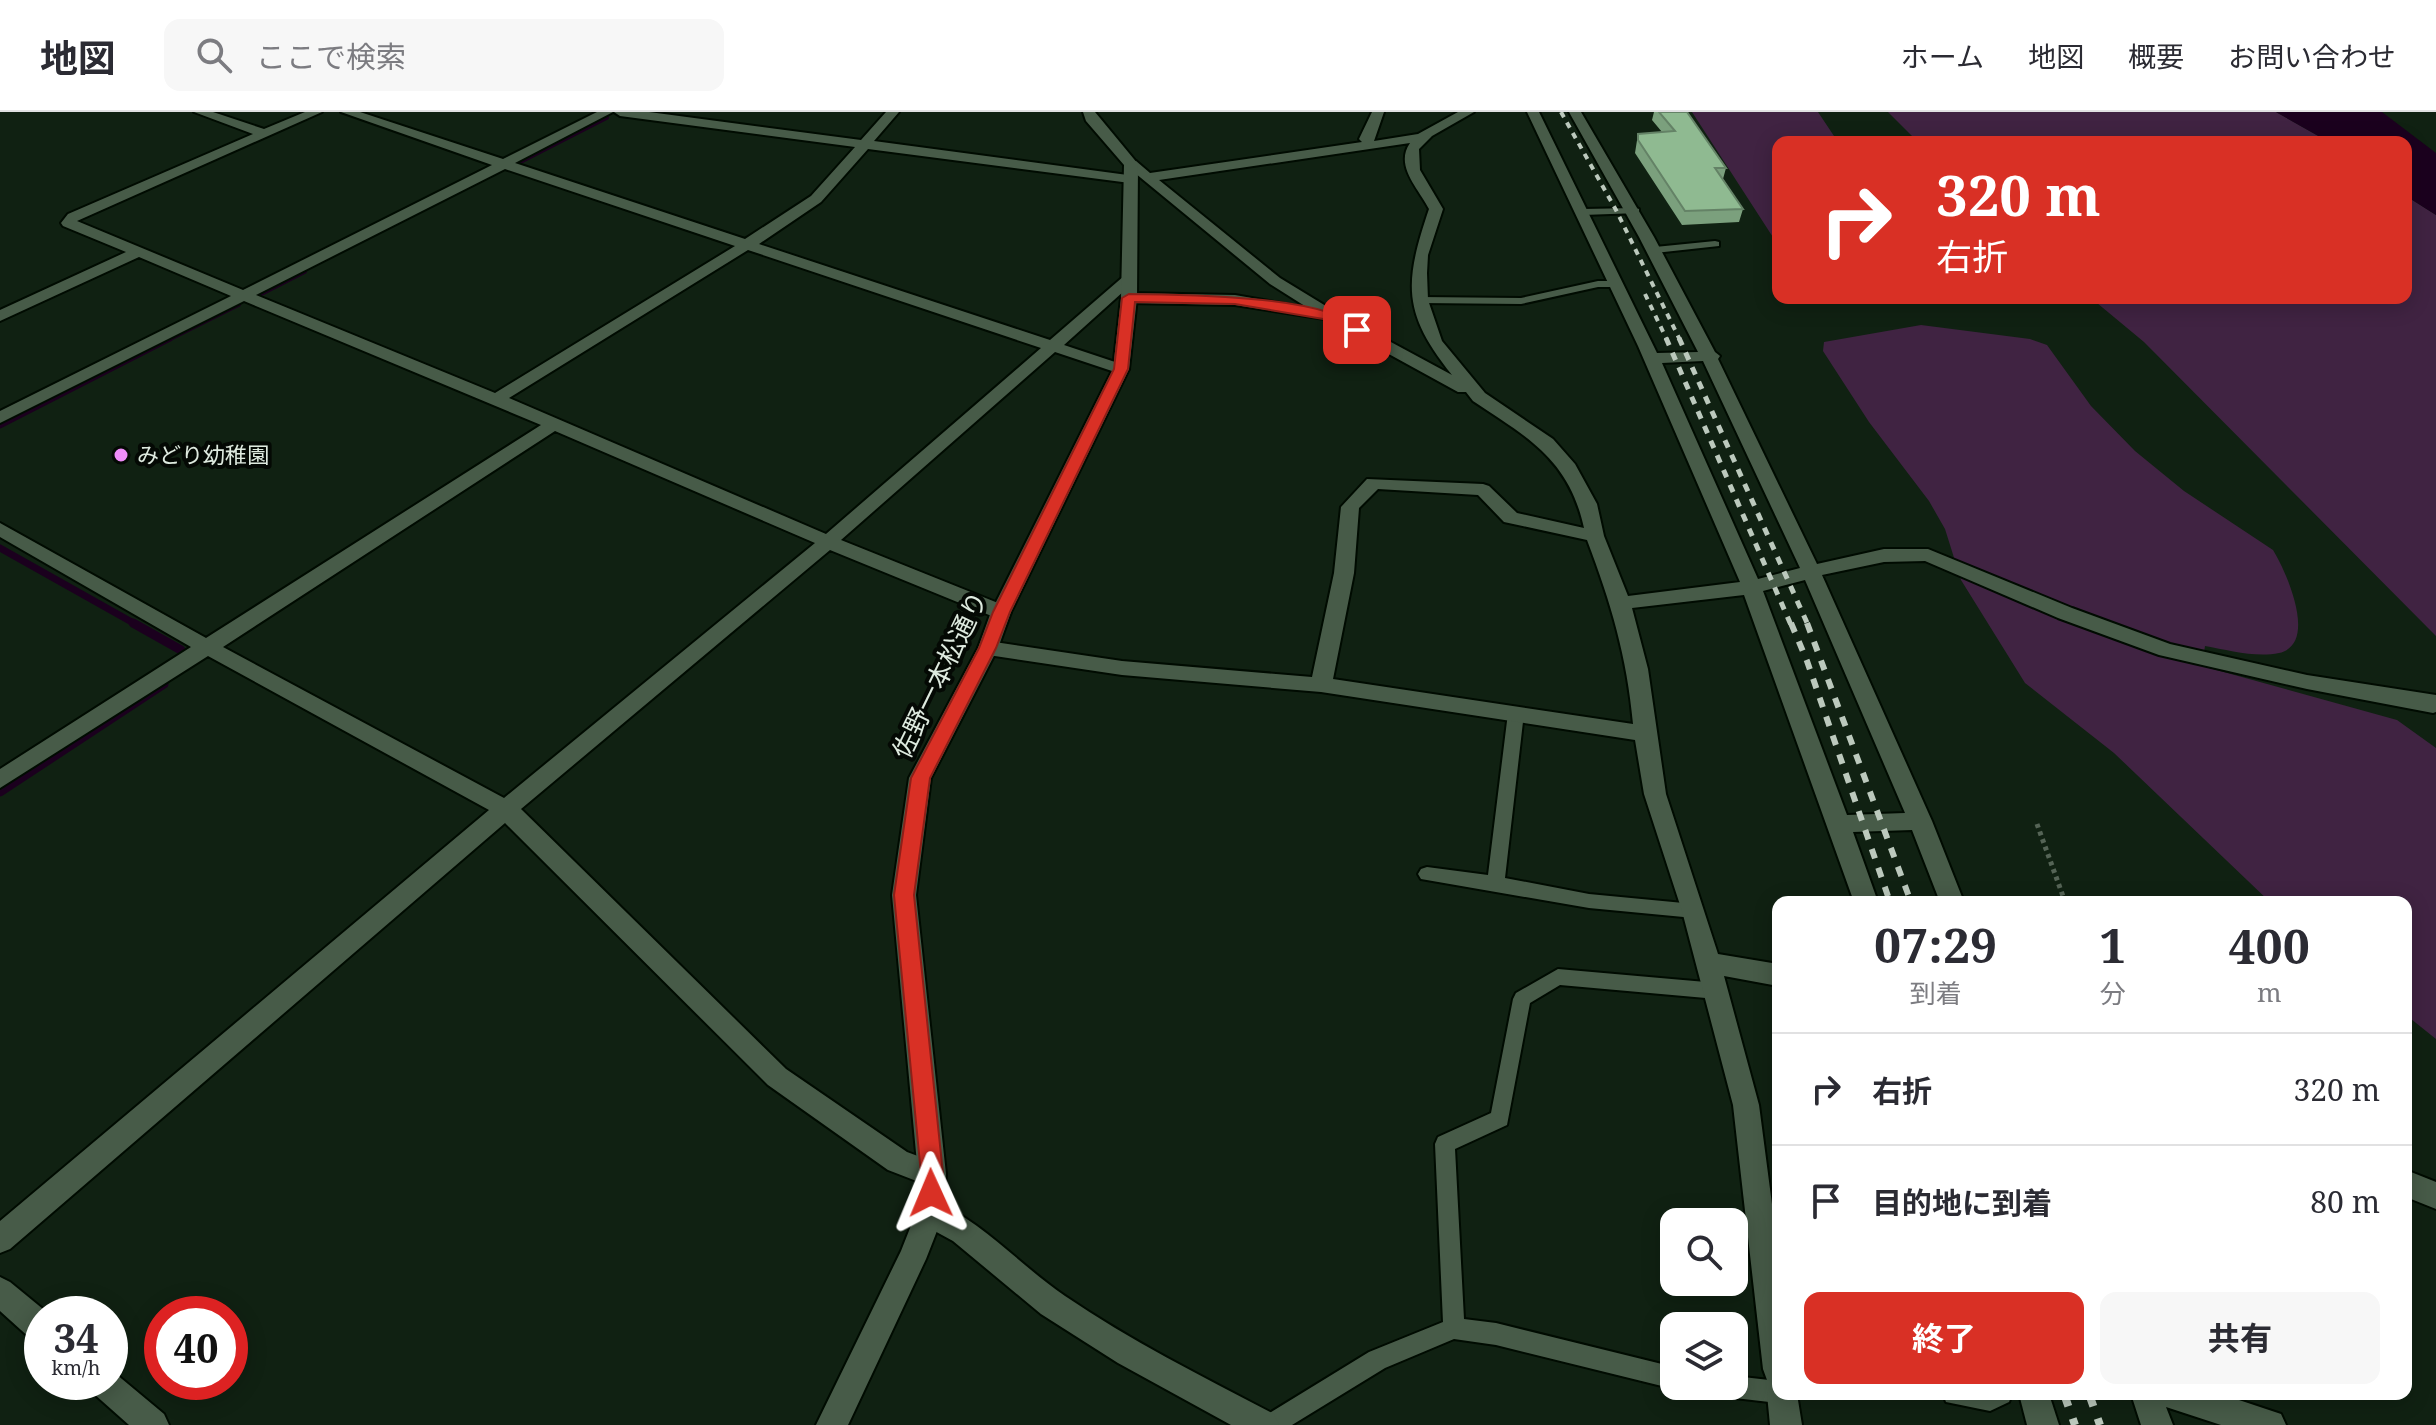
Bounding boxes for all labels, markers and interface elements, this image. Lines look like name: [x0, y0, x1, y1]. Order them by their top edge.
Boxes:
search box: [164, 19, 724, 91]
text: 地図: [40, 31, 116, 83]
icon: search: [192, 33, 236, 77]
text: ここで検索: [256, 36, 406, 77]
text: ホーム: [1901, 37, 1984, 75]
text: 地図: [2028, 37, 2084, 75]
text: 概要: [2128, 37, 2184, 75]
text: お問い合わせ: [2228, 37, 2396, 75]
text: 320 m: [1936, 156, 2101, 232]
icon: right: [1804, 168, 1908, 272]
text: 右折: [1936, 232, 2008, 281]
pin: [1323, 296, 1391, 364]
icon: arrive: [1335, 308, 1379, 352]
place label: みどり幼稚園: [137, 439, 269, 469]
marker: みどり幼稚園: [112, 446, 130, 464]
street label: 佐野一本松通り: [883, 585, 995, 764]
text: 07:29: [1874, 912, 1997, 977]
text: 1: [2099, 912, 2126, 977]
text: 400: [2228, 913, 2310, 978]
text: m: [2257, 974, 2281, 1010]
text: 到着: [1910, 975, 1962, 1011]
text: 分: [2100, 975, 2126, 1011]
icon: right: [1804, 1067, 1848, 1111]
text: 320 m: [2294, 1069, 2380, 1110]
text: 右折: [1872, 1070, 1932, 1111]
position arrow: [889, 1151, 973, 1235]
icon: arrive: [1804, 1179, 1848, 1223]
text: 80 m: [2310, 1181, 2380, 1222]
text: 目的地に到着: [1872, 1182, 2052, 1223]
map controls: [1660, 1208, 1748, 1400]
button: search: [1660, 1208, 1748, 1296]
button: 終了: [1804, 1292, 2084, 1384]
button: 共有: [2100, 1292, 2380, 1384]
speed limit sign: 40: [144, 1296, 248, 1400]
text: 34: [53, 1310, 99, 1365]
button: layers: [1660, 1312, 1748, 1400]
text: km/h: [51, 1354, 101, 1381]

